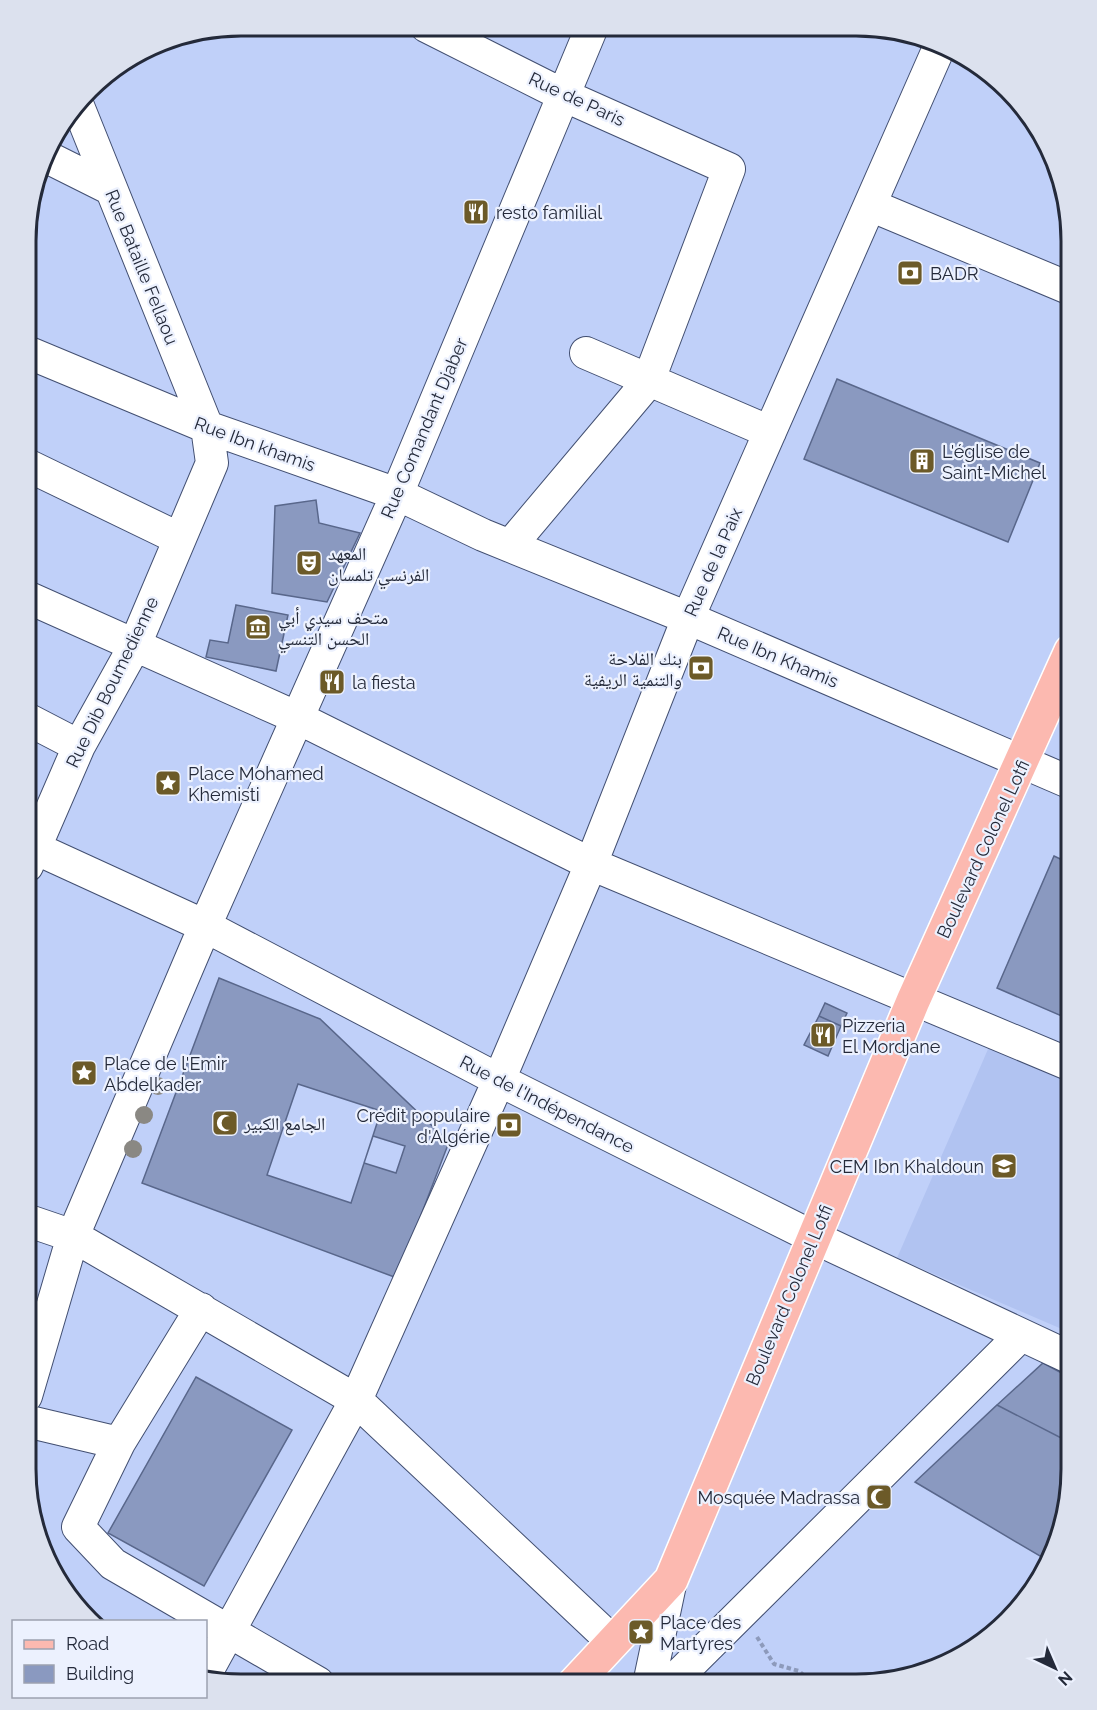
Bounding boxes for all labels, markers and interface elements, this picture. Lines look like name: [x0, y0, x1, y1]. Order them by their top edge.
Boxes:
street label: Rue de Paris: [526, 68, 629, 131]
street label: Rue Bataille Fellaou: [101, 186, 183, 348]
restaurant icon: resto familial: [461, 197, 491, 227]
place label: resto familial: [496, 202, 602, 223]
bank icon: BADR: [895, 258, 925, 288]
place label: BADR: [930, 263, 979, 284]
street label: Rue Comandant Djaber: [376, 334, 472, 521]
street label: Rue Ibn khamis: [192, 412, 319, 476]
place label: L'église de Saint-Michel: [942, 441, 1046, 483]
building icon: L'église de Saint-Michel: [907, 446, 937, 476]
street label: Rue de la Paix: [680, 504, 746, 620]
place label: المعهد الفرنسي تلمسان: [328, 543, 429, 589]
theatre icon: المعهد الفرنسي تلمسان: [294, 548, 324, 578]
street label: Rue Dib Boumedienne: [61, 593, 163, 771]
place label: متحف سيدي أبي الحسن التنسي: [278, 607, 388, 653]
museum icon: متحف سيدي أبي الحسن التنسي: [243, 612, 273, 642]
street label: Rue Ibn Khamis: [714, 622, 842, 692]
place label: بنك الفلاحة والتنمية الريفية: [584, 648, 682, 690]
bank icon: بنك الفلاحة والتنمية الريفية: [686, 653, 716, 683]
restaurant icon: la fiesta: [317, 667, 347, 697]
place label: la fiesta: [352, 672, 415, 693]
street label: Boulevard Colonel Lotfi: [932, 757, 1034, 941]
place label: Place Mohamed Khemisti: [188, 763, 324, 805]
place icon: Place Mohamed Khemisti: [153, 768, 183, 798]
place label: Pizzeria El Mordjane: [842, 1015, 941, 1057]
restaurant icon: Pizzeria El Mordjane: [808, 1020, 838, 1050]
street label: Rue de l'Indépendance: [456, 1051, 638, 1157]
place label: Place de l'Emir Abdelkader: [104, 1053, 228, 1095]
place icon: Place de l'Emir Abdelkader: [69, 1058, 99, 1088]
place label: Crédit populaire d'Algérie: [356, 1105, 490, 1147]
mosque icon: الجامع الكبير: [210, 1108, 240, 1138]
bank icon: Crédit populaire d'Algérie: [494, 1110, 524, 1140]
place label: الجامع الكبير: [243, 1113, 325, 1136]
school or university icon: CEM Ibn Khaldoun: [989, 1151, 1019, 1181]
place label: CEM Ibn Khaldoun: [830, 1156, 984, 1177]
street label: Boulevard Colonel Lotfi: [741, 1201, 837, 1389]
mosque icon: Mosquée Madrassa: [864, 1482, 894, 1512]
place label: Mosquée Madrassa: [697, 1487, 860, 1508]
place label: Place des Martyres: [660, 1612, 742, 1654]
place icon: Place des Martyres: [626, 1617, 656, 1647]
legend: [12, 1620, 207, 1698]
text: Road: [66, 1633, 109, 1654]
north arrow: [1025, 1638, 1085, 1698]
text: Building: [66, 1663, 134, 1684]
text: N: [1054, 1667, 1076, 1690]

